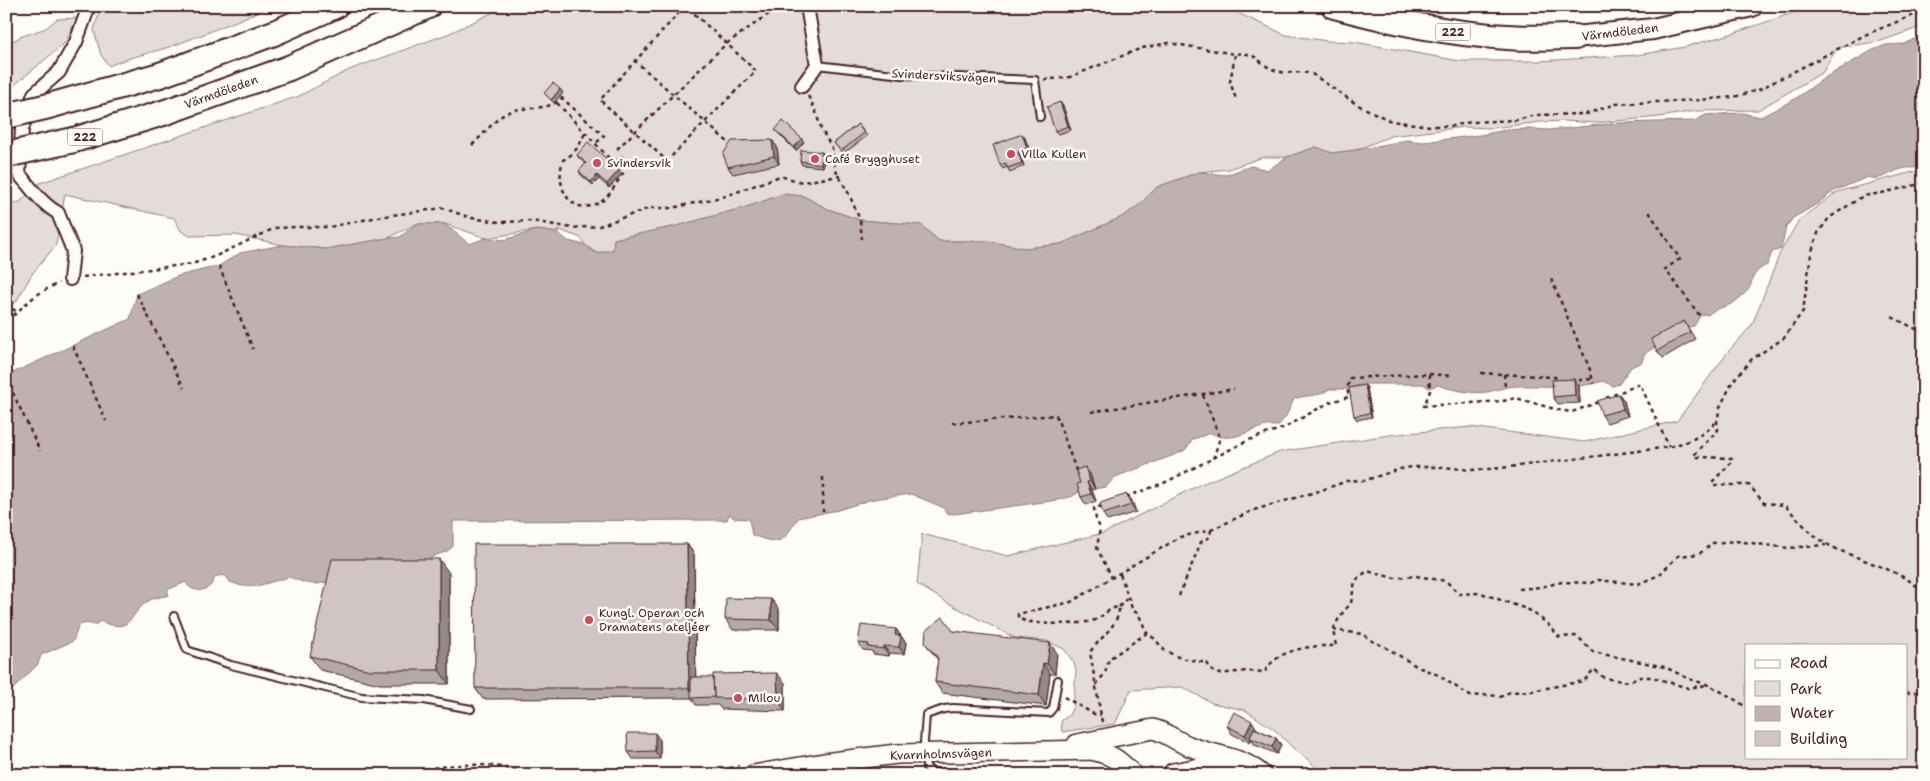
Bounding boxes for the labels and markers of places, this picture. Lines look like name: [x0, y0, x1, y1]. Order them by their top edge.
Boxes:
place label: Villa Kullen: [1021, 146, 1086, 162]
marker: Villa Kullen: [1005, 148, 1017, 160]
place label: Café Brygghuset: [825, 151, 920, 167]
marker: Café Brygghuset: [809, 153, 821, 165]
place label: Svindersvik: [607, 155, 671, 171]
marker: Svindersvik: [591, 157, 603, 169]
place label: Kungl. Operan och Dramatens ateljéer: [599, 605, 710, 635]
marker: Kungl. Operan och Dramatens ateljéer: [583, 614, 595, 626]
place label: Milou: [748, 690, 781, 706]
marker: Milou: [732, 692, 744, 704]

